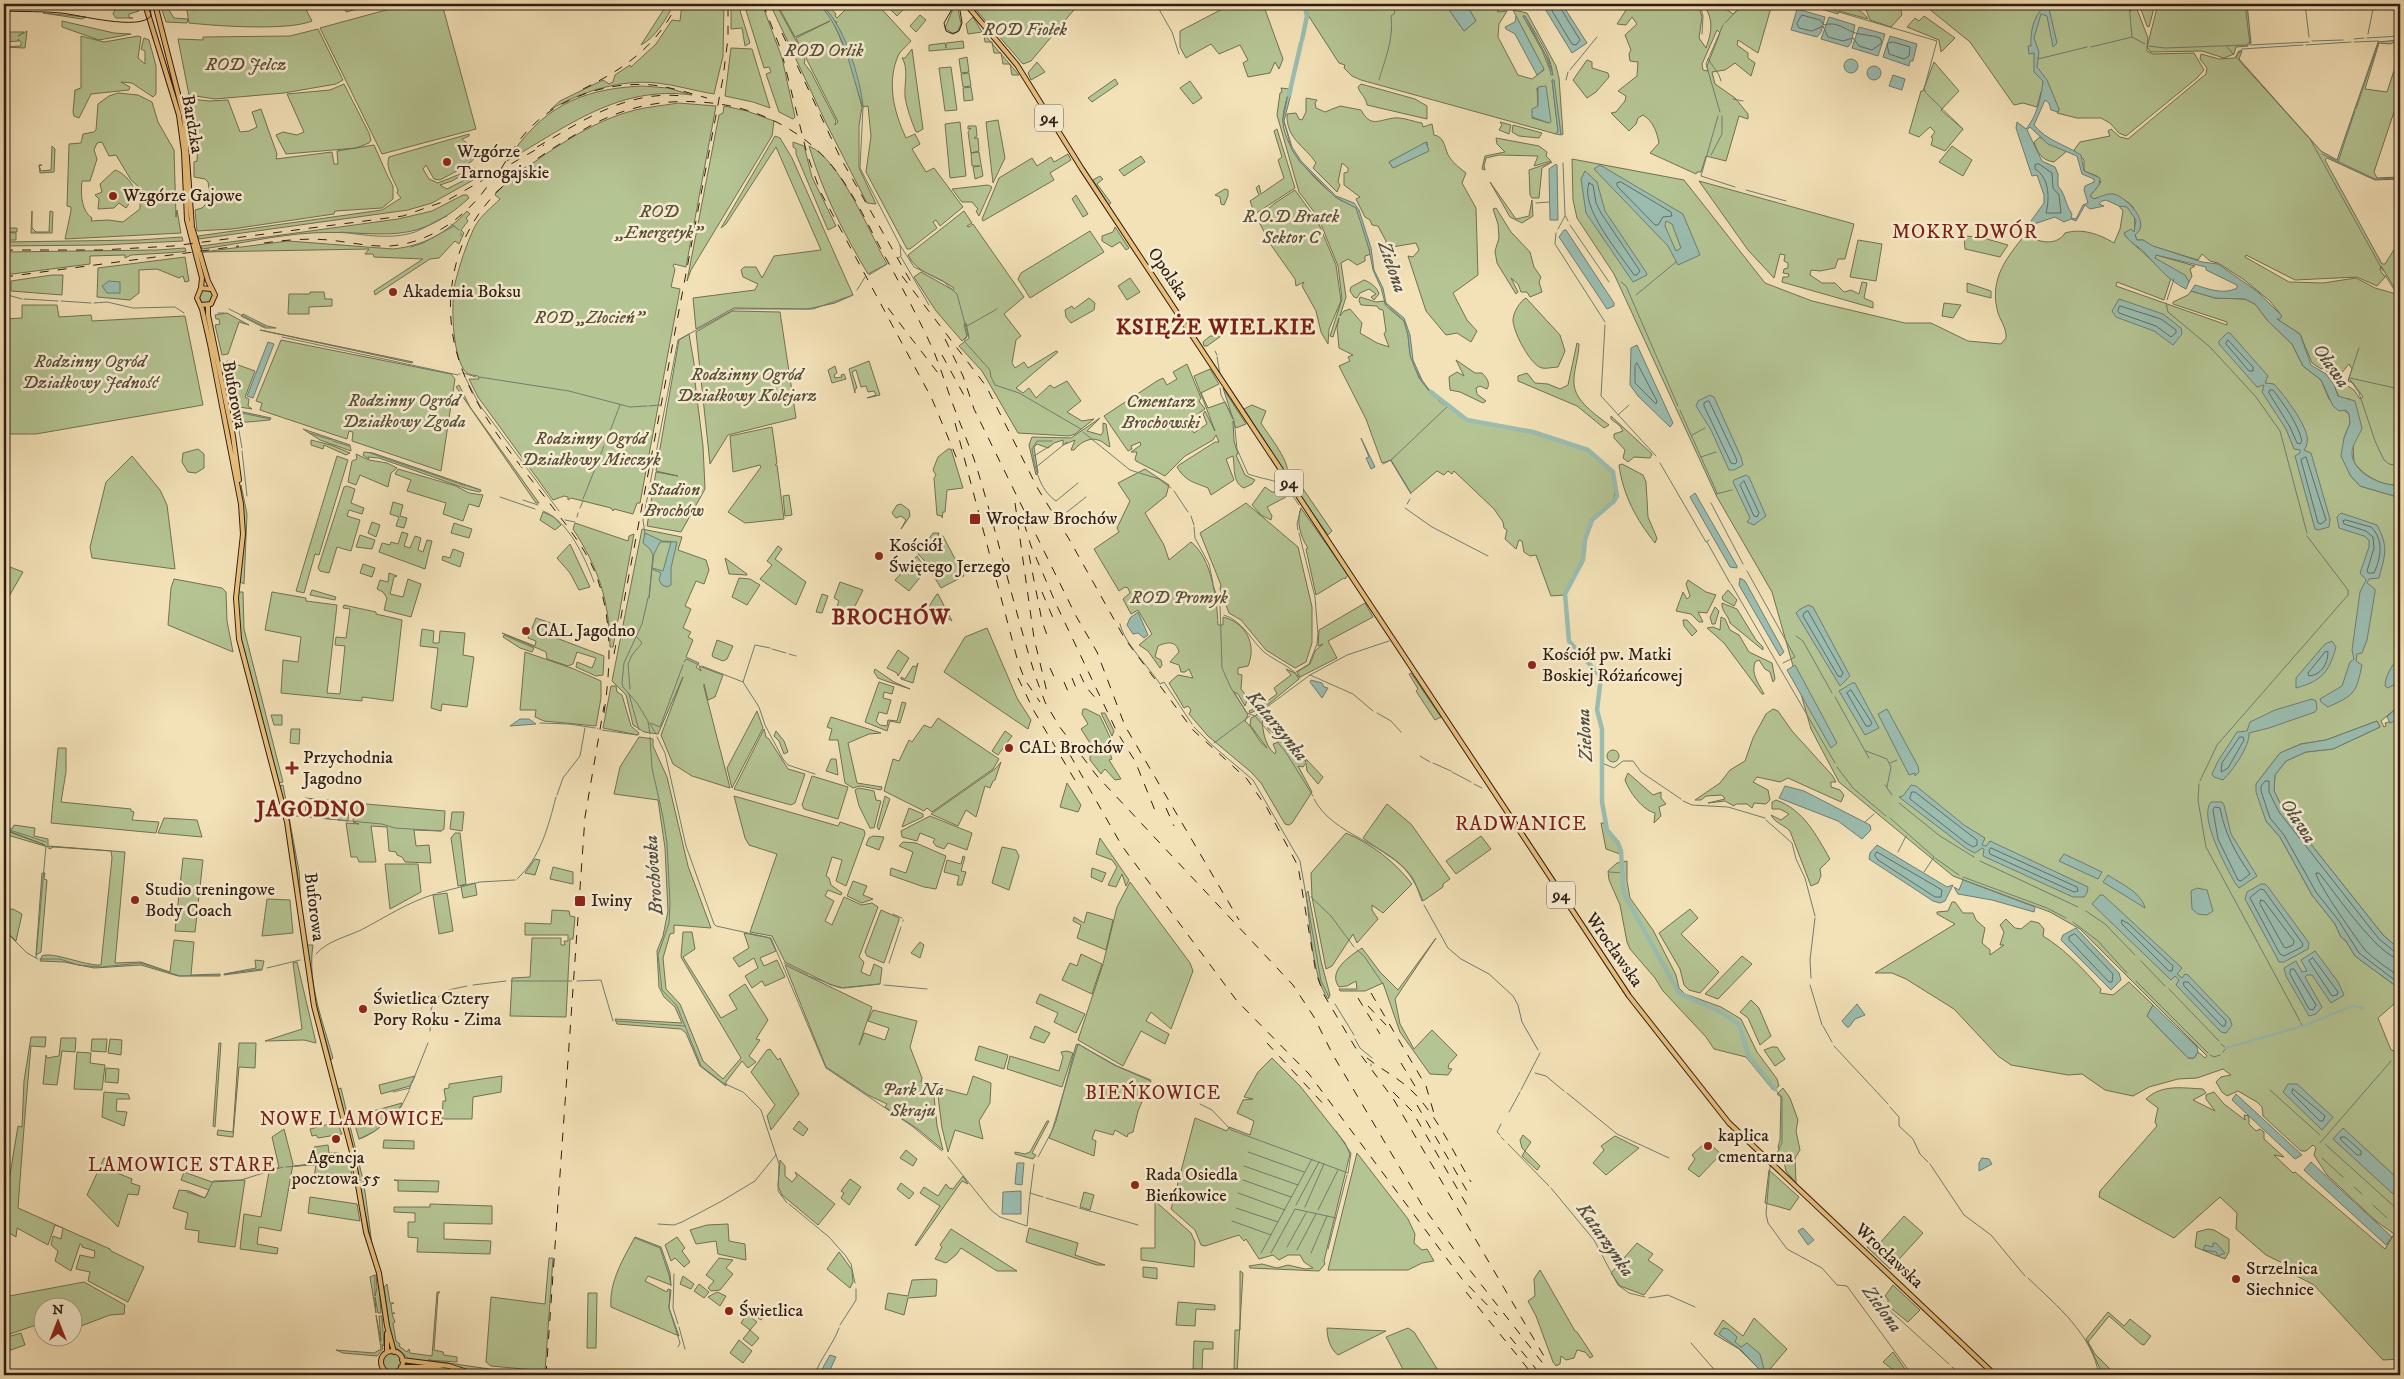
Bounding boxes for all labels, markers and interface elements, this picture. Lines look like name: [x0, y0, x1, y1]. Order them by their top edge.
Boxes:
park label: ROD Fiołek: [982, 19, 1068, 41]
park label: ROD Orlik: [784, 40, 864, 62]
park label: ROD Jelcz: [204, 54, 287, 76]
street label: Bardzka: [176, 93, 208, 155]
road number: 94: [1035, 105, 1063, 132]
place label: Wzgórze Tarnogajskie: [456, 141, 549, 184]
marker: Wzgórze Tarnogajskie: [441, 156, 453, 168]
place label: Wzgórze Gajowe: [122, 185, 242, 207]
marker: Wzgórze Gajowe: [107, 190, 119, 202]
park label: ROD „Energetyk”: [614, 201, 705, 244]
park label: R.O.D Bratek Sektor C: [1242, 206, 1340, 249]
district label: MOKRY DWÓR: [1892, 219, 2038, 245]
water label: Zielona: [1372, 237, 1412, 296]
street label: Opolska: [1143, 244, 1194, 305]
place label: Akademia Boksu: [403, 281, 521, 303]
marker: Akademia Boksu: [387, 286, 399, 298]
park label: ROD „Złocień”: [533, 307, 647, 329]
district label: KSIĘŻE WIELKIE: [1116, 313, 1316, 341]
water label: Oława: [2308, 339, 2354, 393]
park label: Rodzinny Ogród Działkowy Jedność: [22, 351, 161, 394]
street label: Buforowa: [217, 359, 251, 431]
park label: Rodzinny Ogród Działkowy Kolejarz: [677, 364, 817, 407]
park label: Rodzinny Ogród Działkowy Zgoda: [342, 390, 466, 433]
park label: Cmentarz Brochowski: [1121, 391, 1201, 434]
park label: Rodzinny Ogród Działkowy Mieczyk: [522, 428, 661, 471]
road number: 94: [1275, 469, 1303, 496]
park label: Stadion Brochów: [643, 479, 704, 522]
place label: Wrocław Brochów: [985, 508, 1118, 530]
marker: Wrocław Brochów: [968, 512, 982, 526]
place label: Kościół Świętego Jerzego: [889, 535, 1010, 578]
marker: Kościół Świętego Jerzego: [873, 550, 885, 562]
park label: ROD Promyk: [1129, 587, 1228, 609]
district label: BROCHÓW: [831, 603, 951, 631]
place label: CAL Jagodno: [536, 620, 636, 642]
marker: CAL Jagodno: [520, 625, 532, 637]
place label: Kościół pw. Matki Boskiej Różańcowej: [1542, 644, 1683, 687]
marker: Kościół pw. Matki Boskiej Różańcowej: [1526, 659, 1538, 671]
water label: Katarzynka: [1241, 685, 1313, 766]
water label: Zielona: [1572, 708, 1598, 763]
place label: CAL Brochów: [1019, 737, 1124, 759]
marker: CAL Brochów: [1003, 742, 1015, 754]
place label: Przychodnia Jagodno: [301, 747, 393, 790]
marker: Przychodnia Jagodno: [285, 761, 299, 775]
water label: Oława: [2275, 794, 2321, 848]
district label: JAGODNO: [253, 796, 366, 823]
district label: RADWANICE: [1455, 812, 1587, 837]
water label: Brochówka: [640, 834, 668, 917]
street label: Buforowa: [299, 871, 329, 943]
place label: Studio treningowe Body Coach: [145, 879, 275, 922]
road number: 94: [1547, 882, 1575, 908]
place label: Iwiny: [591, 890, 632, 912]
marker: Studio treningowe Body Coach: [129, 894, 141, 906]
marker: Iwiny: [573, 894, 587, 908]
street label: Wrocławska: [1580, 908, 1648, 992]
place label: Świetlica Cztery Pory Roku - Zima: [373, 987, 502, 1031]
marker: Świetlica Cztery Pory Roku - Zima: [357, 1003, 369, 1015]
park label: Park Na Skraju: [882, 1079, 944, 1122]
district label: BIEŃKOWICE: [1085, 1080, 1221, 1105]
district label: NOWE LAMOWICE: [260, 1108, 444, 1131]
place label: kaplica cmentarna: [1718, 1125, 1793, 1168]
marker: Agencja pocztowa 55: [330, 1133, 342, 1145]
marker: kaplica cmentarna: [1702, 1140, 1714, 1152]
place label: Agencja pocztowa 55: [291, 1147, 380, 1190]
district label: LAMOWICE STARE: [88, 1154, 276, 1177]
place label: Rada Osiedla Bieńkowice: [1145, 1164, 1238, 1207]
marker: Rada Osiedla Bieńkowice: [1129, 1179, 1141, 1191]
water label: Katarzynka: [1571, 1198, 1639, 1281]
street label: Wrocławska: [1849, 1218, 1928, 1294]
place label: Strzelnica Siechnice: [2246, 1258, 2318, 1301]
marker: Strzelnica Siechnice: [2230, 1273, 2242, 1285]
water label: Zielona: [1857, 1280, 1907, 1337]
north arrow: [32, 1296, 82, 1346]
place label: Świetlica: [739, 1299, 803, 1322]
text: N: [52, 1301, 64, 1319]
marker: Świetlica: [723, 1305, 735, 1317]

